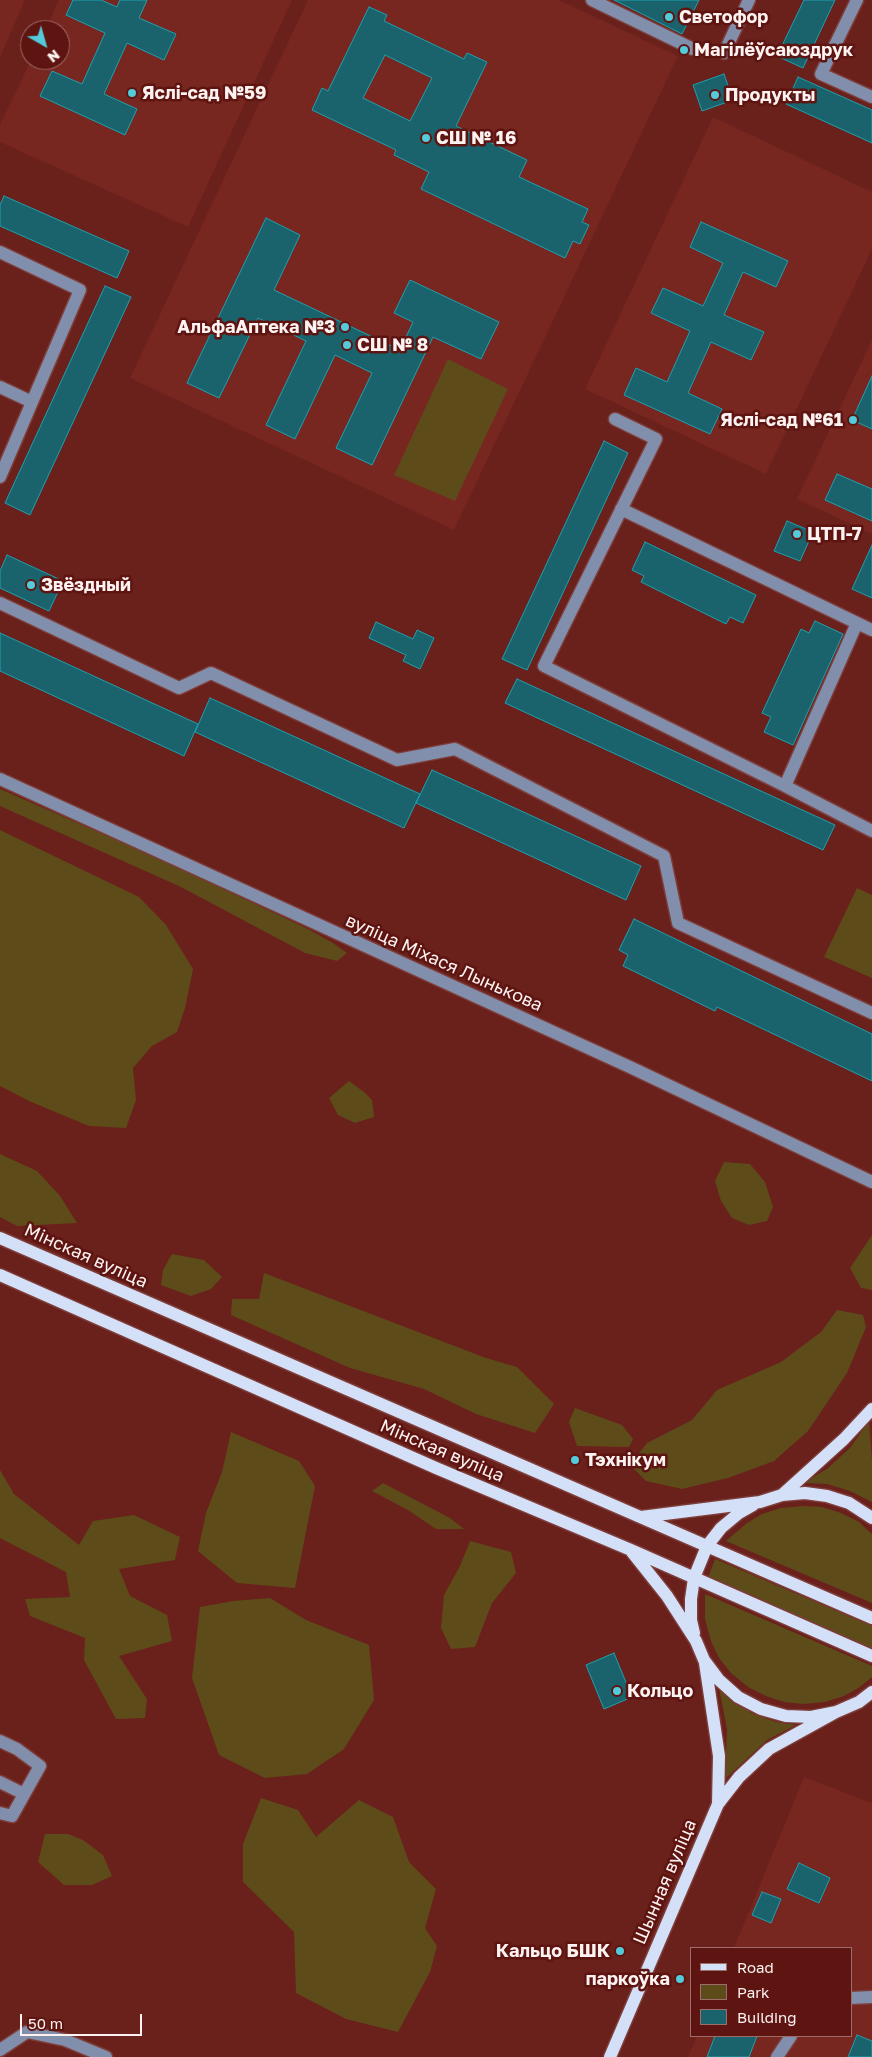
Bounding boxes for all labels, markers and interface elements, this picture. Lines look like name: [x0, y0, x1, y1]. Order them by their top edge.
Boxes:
place label: Светофор: [679, 6, 768, 28]
marker: Светофор: [663, 11, 675, 23]
north arrow: [20, 20, 70, 70]
place label: Магілёўсаюздрук: [694, 39, 853, 61]
marker: Магілёўсаюздрук: [678, 44, 690, 56]
text: N: [45, 46, 63, 66]
place label: Яслі-сад №59: [142, 82, 266, 104]
place label: Продукты: [725, 84, 816, 106]
marker: Яслі-сад №59: [126, 87, 138, 99]
marker: Продукты: [709, 89, 721, 101]
place label: СШ № 16: [436, 127, 516, 149]
marker: СШ № 16: [420, 132, 432, 144]
place label: АльфаАптека №3: [177, 316, 335, 338]
marker: АльфаАптека №3: [339, 321, 351, 333]
place label: СШ № 8: [357, 334, 428, 356]
marker: СШ № 8: [341, 339, 353, 351]
place label: Яслі-сад №61: [720, 409, 843, 431]
marker: Яслі-сад №61: [847, 414, 859, 426]
place label: ЦТП-7: [807, 523, 862, 545]
marker: ЦТП-7: [791, 528, 803, 540]
place label: Звёздный: [41, 574, 131, 596]
marker: Звёздный: [25, 579, 37, 591]
street label: вуліца Міхася Лынькова: [342, 910, 546, 1016]
street label: Мінская вуліца: [21, 1219, 151, 1293]
street label: Мінская вуліца: [377, 1415, 507, 1487]
place label: Тэхнікум: [585, 1449, 666, 1471]
marker: Тэхнікум: [569, 1454, 581, 1466]
place label: Кольцо: [627, 1680, 693, 1702]
marker: Кольцо: [611, 1685, 623, 1697]
street label: Шынная вуліца: [629, 1816, 701, 1948]
place label: Кальцо БШК: [496, 1940, 610, 1962]
marker: Кальцо БШК: [614, 1945, 626, 1957]
legend: [690, 1947, 852, 2037]
text: Road: [737, 1958, 774, 1976]
place label: паркоўка: [586, 1968, 670, 1990]
marker: паркоўка: [674, 1973, 686, 1985]
text: Park: [737, 1983, 769, 2001]
scale bar: [22, 2004, 145, 2036]
text: Building: [737, 2008, 797, 2026]
text: 50 m: [28, 2014, 63, 2032]

